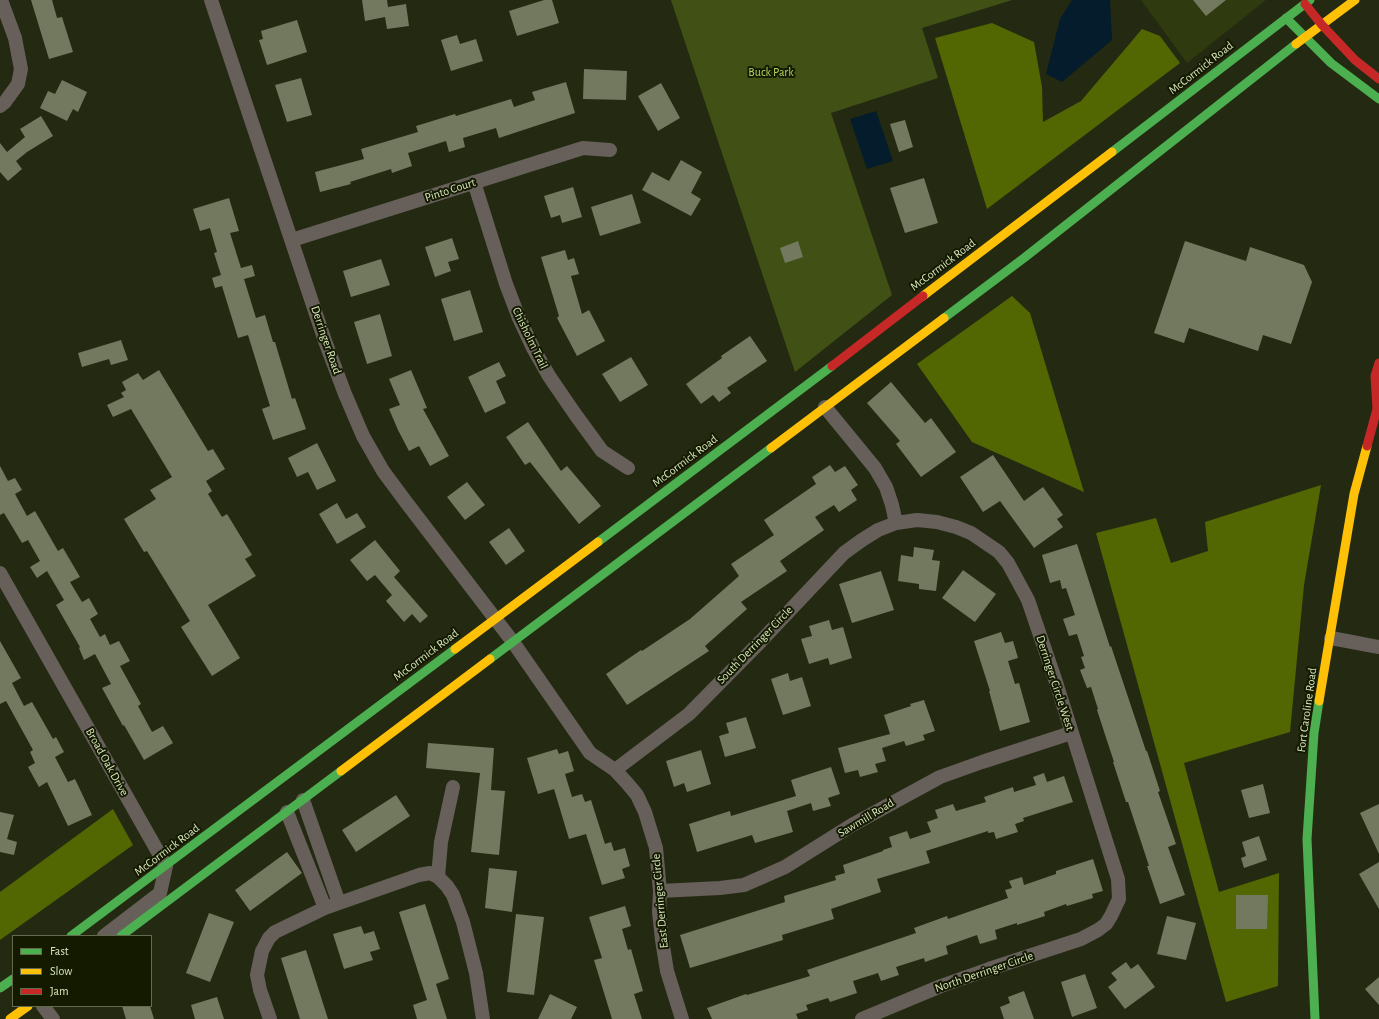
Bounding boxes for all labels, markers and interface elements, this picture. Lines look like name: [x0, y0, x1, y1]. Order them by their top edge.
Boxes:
street label: McCormick Road: [1166, 38, 1236, 98]
park label: Buck Park: [748, 65, 794, 79]
street label: Pinto Court: [423, 175, 477, 205]
street label: McCormick Road: [908, 236, 978, 294]
street label: Derringer Road: [308, 304, 344, 376]
street label: Chisholm Trail: [509, 305, 551, 371]
street label: McCormick Road: [650, 432, 720, 490]
street label: South Derringer Circle: [714, 603, 796, 687]
street label: McCormick Road: [391, 626, 461, 684]
street label: Derringer Circle West: [1033, 633, 1077, 733]
street label: Fort Caroline Road: [1294, 667, 1320, 753]
street label: Broad Oak Drive: [82, 726, 132, 798]
street label: Sawmill Road: [835, 796, 897, 840]
street label: McCormick Road: [132, 821, 202, 879]
street label: East Derringer Circle: [649, 853, 671, 949]
legend: [12, 935, 152, 1007]
text: Fast: [50, 945, 69, 957]
street label: North Derringer Circle: [933, 948, 1035, 996]
text: Slow: [50, 965, 72, 977]
text: Jam: [50, 985, 69, 997]

